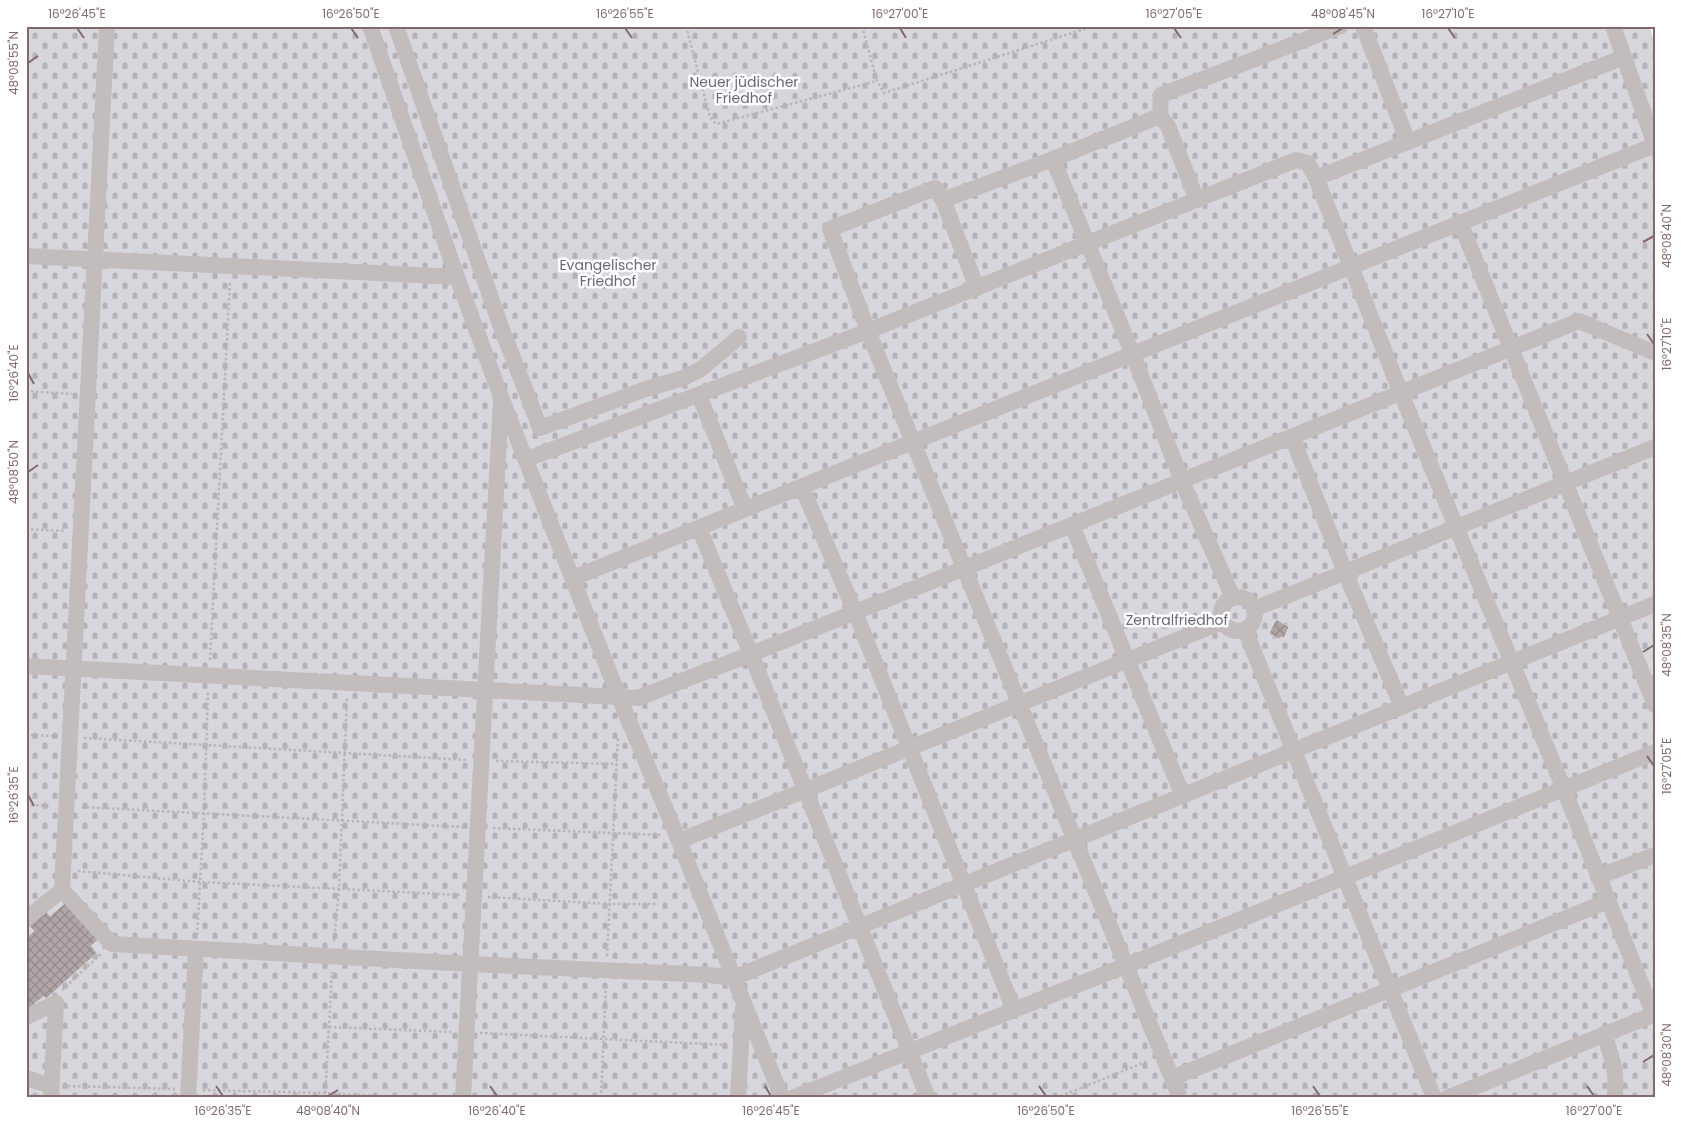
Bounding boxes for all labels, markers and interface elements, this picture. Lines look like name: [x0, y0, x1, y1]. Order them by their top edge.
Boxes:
text: 16°26'45"E: [48, 5, 106, 22]
text: 16°26'50"E: [322, 5, 380, 22]
text: 16°26'55"E: [596, 5, 654, 22]
text: 16°27'00"E: [872, 5, 928, 22]
text: 16°27'05"E: [1146, 5, 1202, 22]
text: 48°08'45"N: [1311, 5, 1375, 22]
text: 16°27'10"E: [1422, 5, 1474, 22]
text: 48°08'55"N: [5, 31, 22, 95]
park label: Neuer jüdischer Friedhof: [689, 72, 799, 108]
text: 48°08'40"N: [1658, 204, 1675, 268]
park label: Evangelischer Friedhof: [559, 255, 657, 291]
text: 16°27'10"E: [1658, 318, 1675, 370]
text: 16°26'40"E: [5, 344, 22, 402]
text: 48°08'50"N: [5, 440, 22, 504]
park label: Zentralfriedhof: [1126, 610, 1229, 630]
text: 48°08'35"N: [1658, 613, 1675, 677]
text: 16°27'05"E: [1658, 738, 1675, 794]
text: 16°26'35"E: [5, 766, 22, 824]
text: 48°08'30"N: [1658, 1023, 1675, 1087]
text: 16°26'35"E: [194, 1102, 252, 1119]
text: 48°08'40"N: [296, 1102, 360, 1119]
text: 16°26'40"E: [468, 1102, 526, 1119]
text: 16°26'45"E: [742, 1102, 800, 1119]
text: 16°26'50"E: [1017, 1102, 1075, 1119]
text: 16°26'55"E: [1291, 1102, 1349, 1119]
text: 16°27'00"E: [1566, 1102, 1622, 1119]

